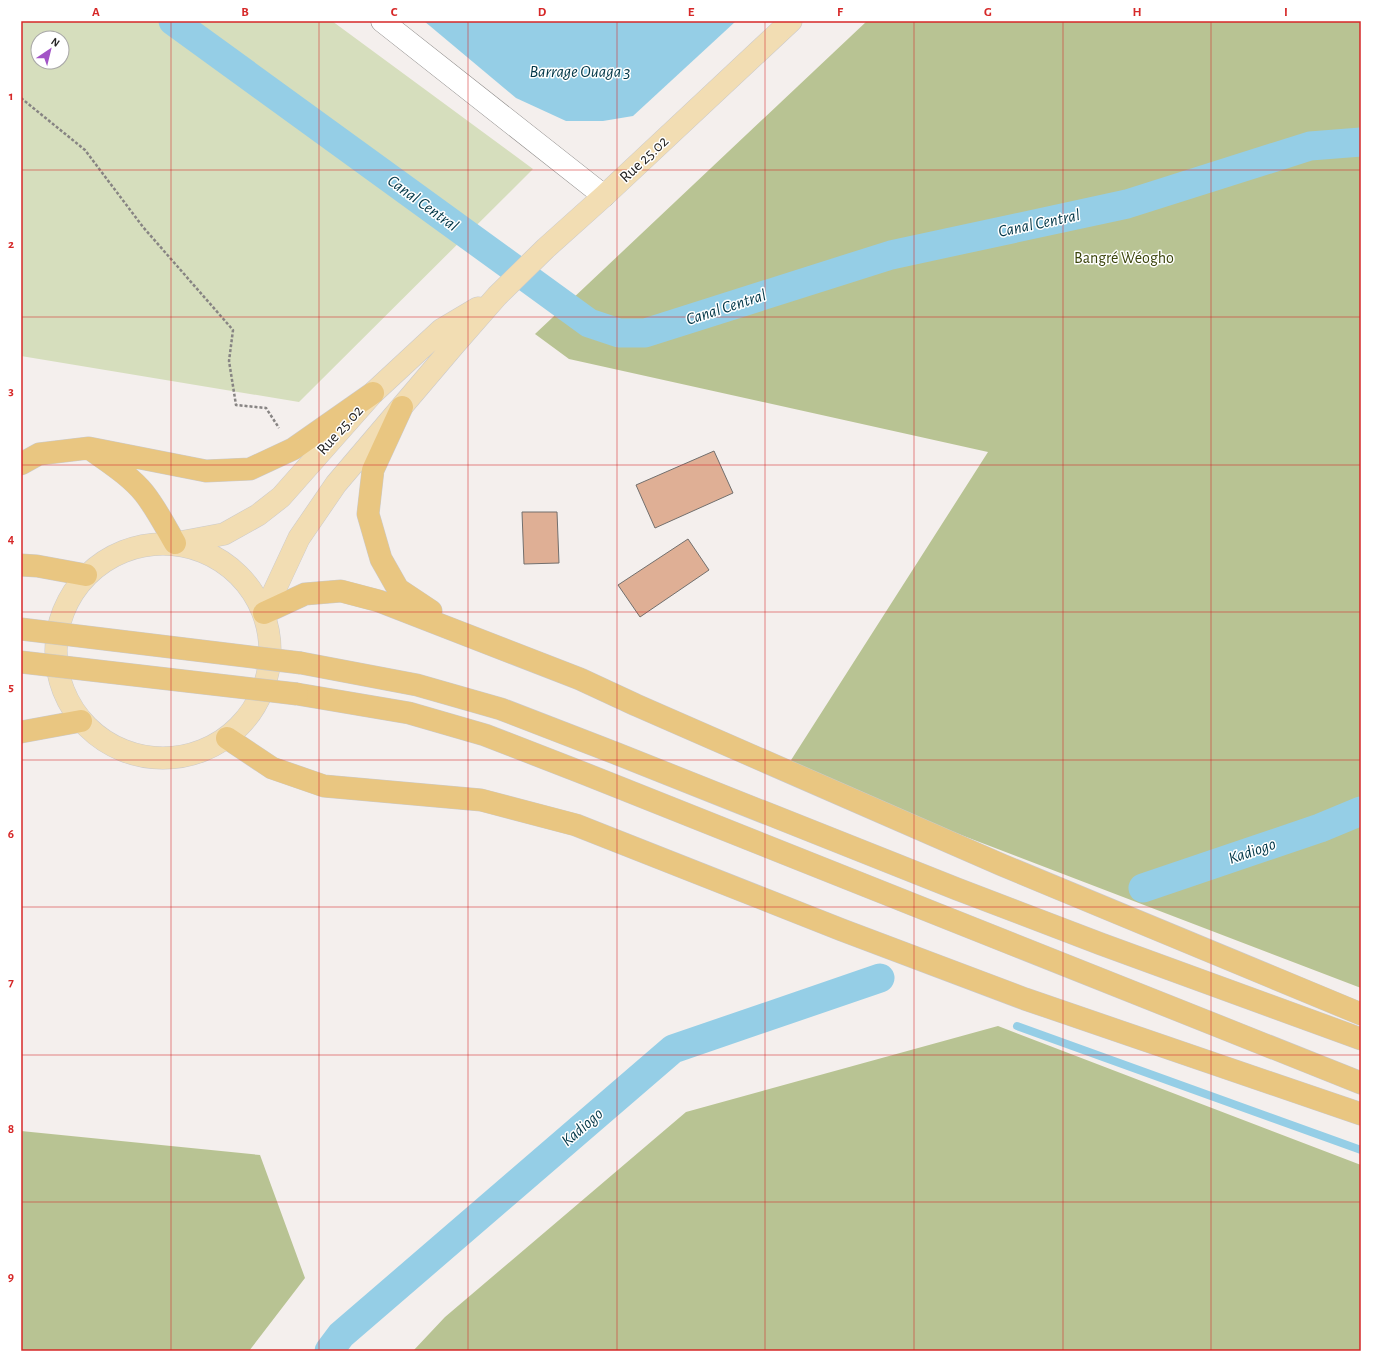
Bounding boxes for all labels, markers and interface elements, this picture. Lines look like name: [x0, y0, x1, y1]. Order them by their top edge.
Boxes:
text: A: [92, 6, 100, 19]
text: B: [241, 6, 249, 19]
text: C: [391, 6, 398, 19]
text: D: [538, 6, 547, 19]
text: E: [688, 6, 695, 19]
text: F: [837, 6, 844, 19]
text: G: [984, 6, 992, 19]
text: H: [1132, 6, 1142, 19]
text: I: [1284, 6, 1288, 19]
north arrow: [30, 30, 70, 70]
text: N: [49, 36, 62, 49]
water label: Barrage Ouaga 3: [529, 63, 631, 80]
text: 1: [9, 90, 13, 103]
street label: Rue 25.02: [617, 133, 671, 185]
water label: Canal Central: [384, 172, 462, 234]
water label: Canal Central: [997, 206, 1081, 240]
text: 2: [8, 238, 14, 251]
park label: Bangré Wéogho: [1074, 250, 1174, 266]
water label: Canal Central: [684, 286, 768, 328]
text: 3: [8, 385, 14, 398]
street label: Rue 25.02: [314, 402, 366, 458]
text: 4: [8, 533, 15, 546]
text: 5: [8, 681, 14, 694]
text: 6: [8, 828, 14, 841]
water label: Kadiogo: [1226, 835, 1278, 867]
text: 7: [8, 976, 14, 989]
water label: Kadiogo: [558, 1105, 606, 1149]
text: 8: [8, 1123, 14, 1136]
text: 9: [8, 1271, 14, 1284]

